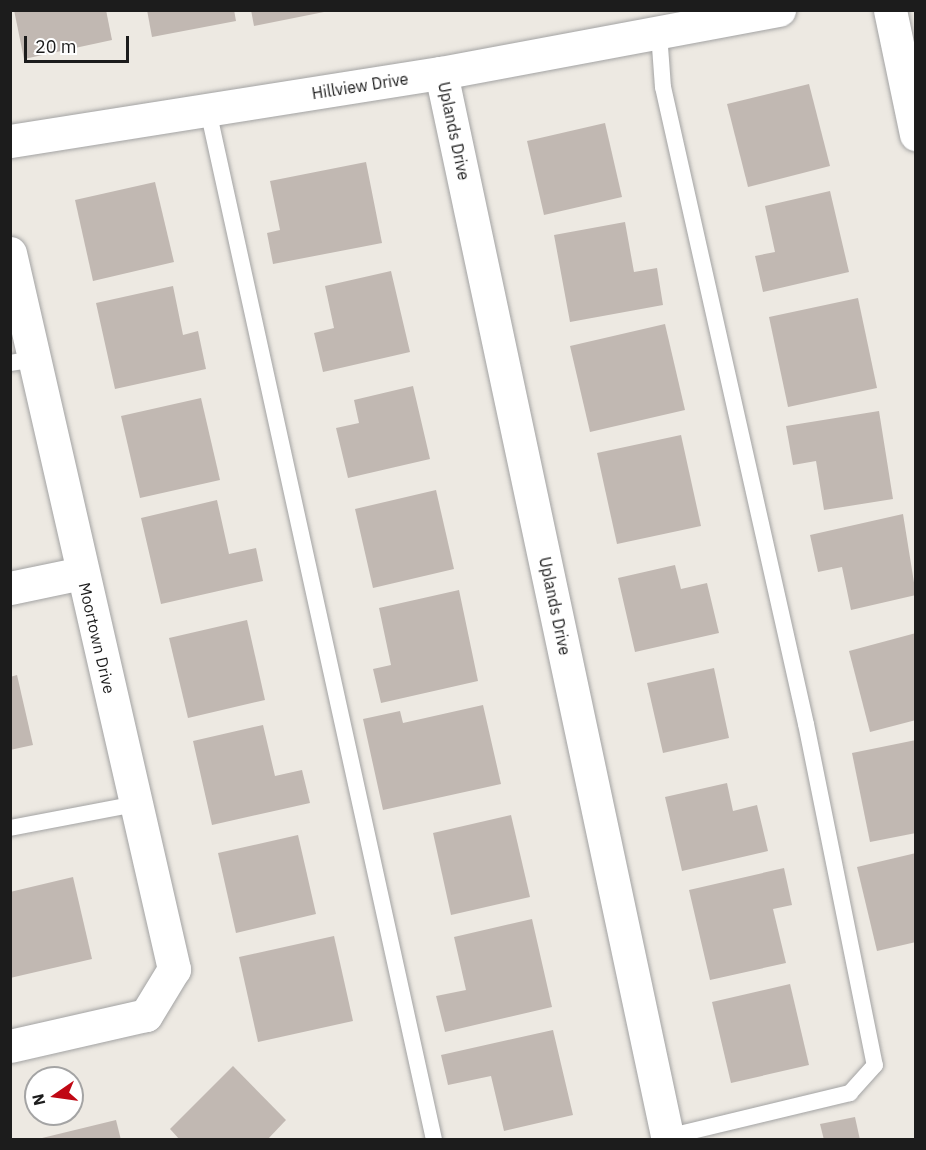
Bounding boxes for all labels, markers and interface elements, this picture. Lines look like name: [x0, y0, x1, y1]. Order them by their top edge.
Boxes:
scale bar: [27, 24, 132, 62]
text: 20 m: [35, 35, 77, 58]
street label: Hillview Drive: [310, 69, 410, 103]
street label: Uplands Drive: [434, 80, 474, 182]
street label: Uplands Drive: [535, 555, 575, 657]
street label: Moortown Drive: [75, 581, 119, 695]
north arrow: [24, 1066, 84, 1126]
text: N: [27, 1092, 49, 1107]

